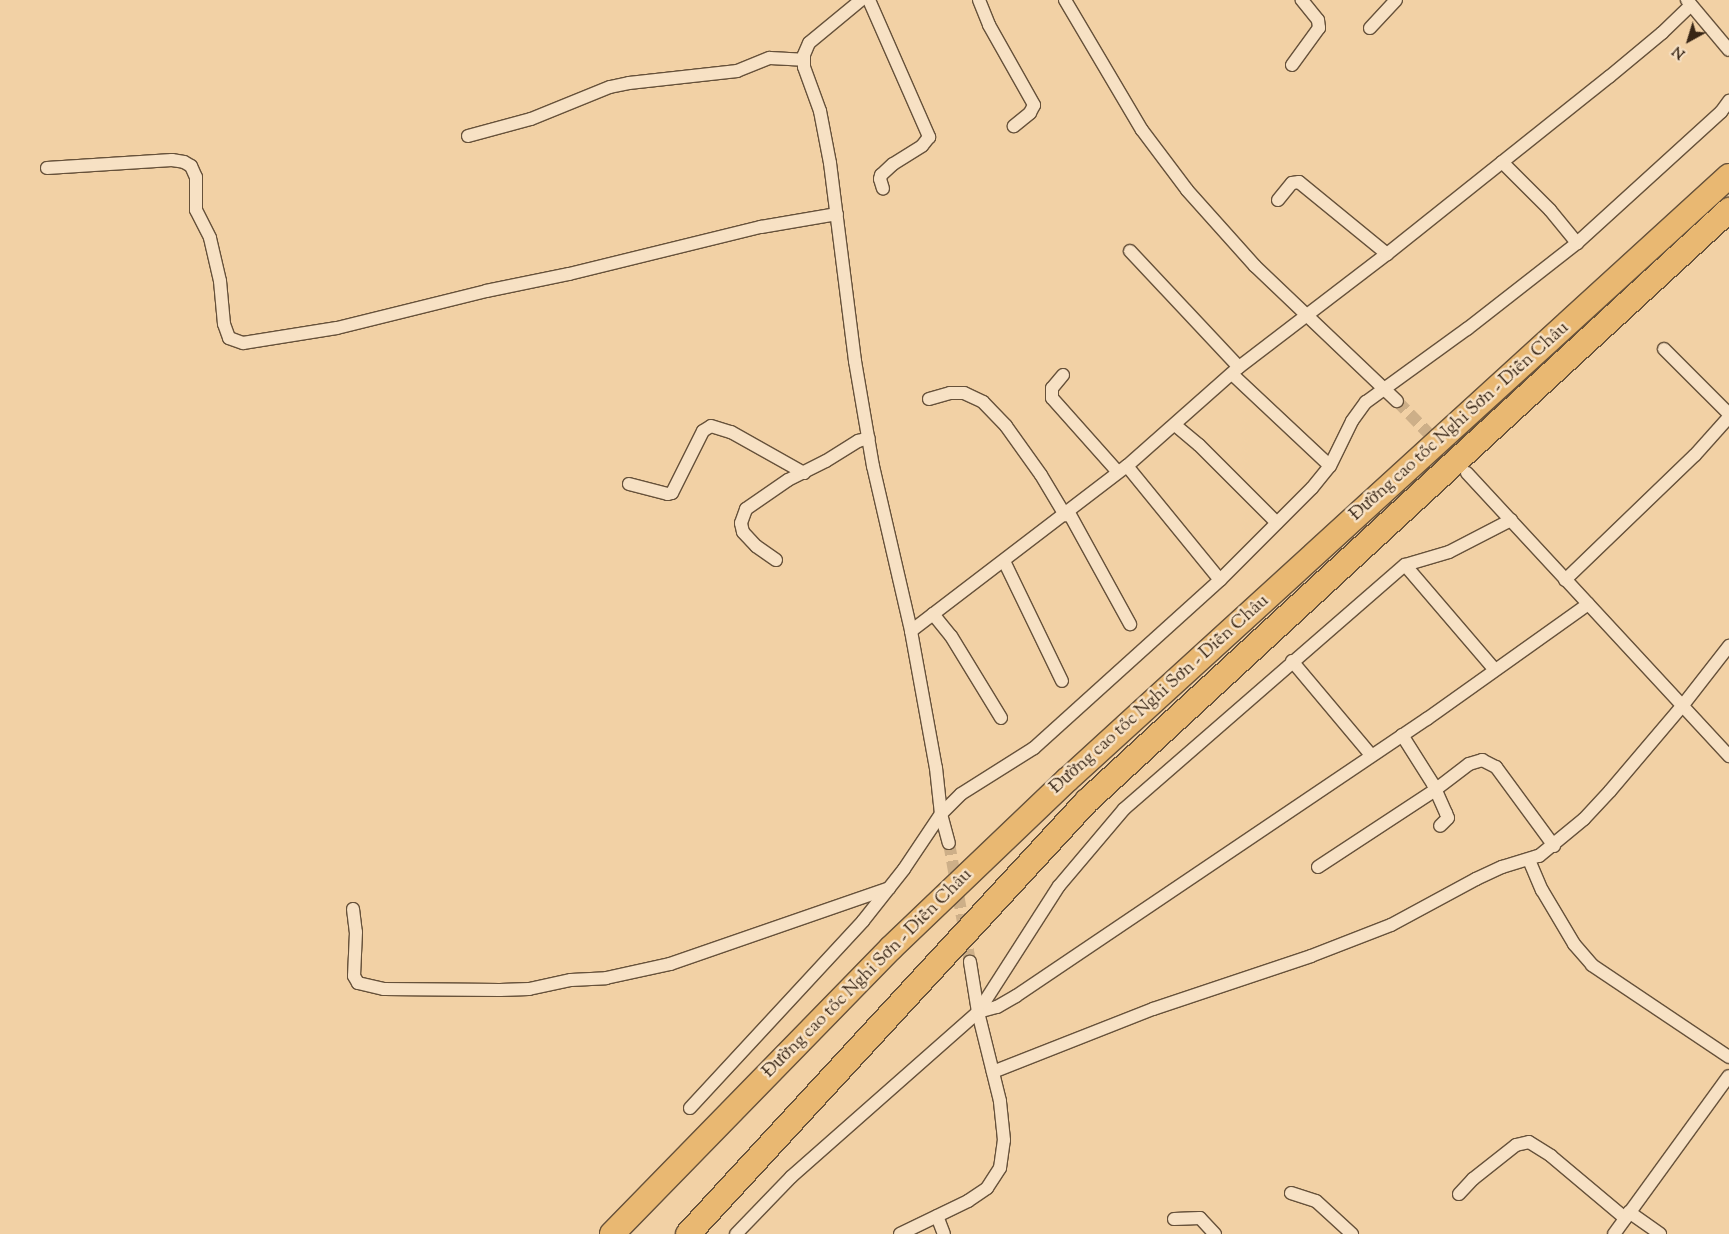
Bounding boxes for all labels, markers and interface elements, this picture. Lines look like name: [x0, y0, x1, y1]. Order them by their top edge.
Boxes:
north arrow: [1664, 15, 1714, 65]
text: N: [1669, 40, 1690, 63]
street label: Đường cao tốc Nghi Sơn - Diễn Châu: [1346, 318, 1574, 526]
street label: Đường cao tốc Nghi Sơn - Diễn Châu: [1046, 591, 1274, 799]
street label: Đường cao tốc Nghi Sơn - Diễn Châu: [759, 865, 977, 1083]

